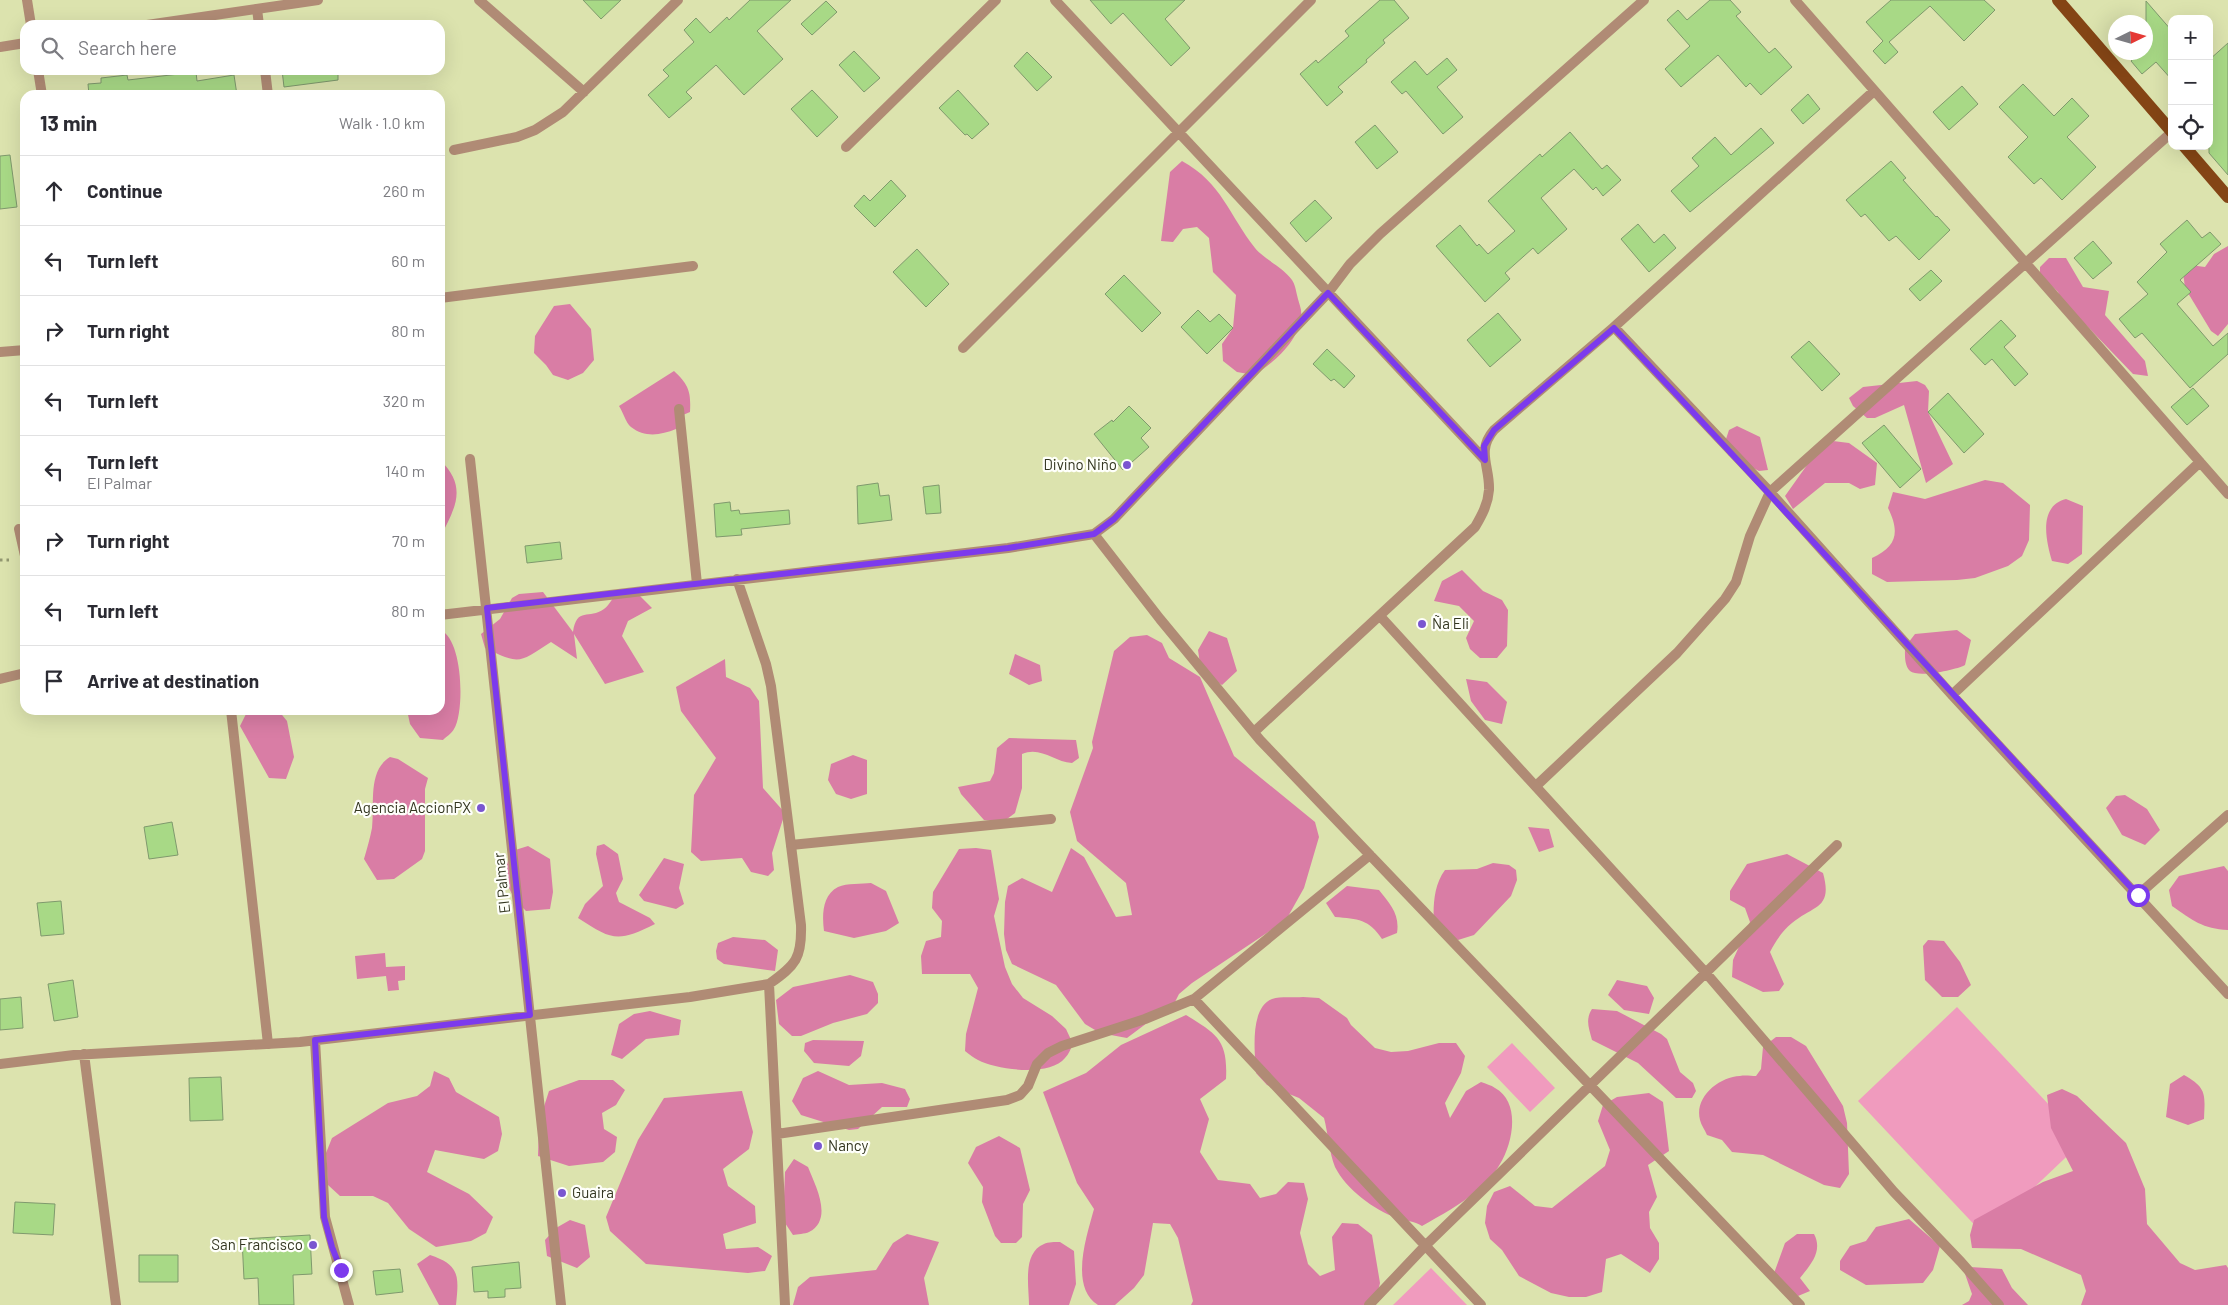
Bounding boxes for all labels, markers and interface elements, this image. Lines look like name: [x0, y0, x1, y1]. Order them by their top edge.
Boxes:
north arrow: [2108, 15, 2153, 60]
map controls: [2168, 15, 2213, 150]
button: +: [2168, 15, 2213, 60]
search box: [20, 20, 445, 75]
icon: search: [38, 34, 66, 62]
text: Search here: [78, 36, 177, 59]
button: −: [2168, 60, 2213, 105]
button: locate: [2168, 105, 2213, 150]
text: 13 min: [40, 110, 97, 135]
text: Walk · 1.0 km: [339, 113, 425, 132]
icon: ahead: [40, 177, 68, 205]
text: Continue: [87, 179, 163, 202]
text: 260 m: [383, 181, 425, 200]
icon: left: [40, 247, 68, 275]
text: Turn left: [87, 249, 158, 272]
text: 60 m: [391, 251, 425, 270]
icon: right: [40, 317, 68, 345]
text: Turn right: [87, 319, 169, 342]
text: 80 m: [391, 321, 425, 340]
icon: left: [40, 387, 68, 415]
text: Turn left: [87, 389, 158, 412]
text: 320 m: [383, 391, 425, 410]
text: Turn left: [87, 450, 158, 473]
place label: Divino Niño: [1044, 455, 1117, 473]
icon: left: [40, 457, 68, 485]
marker: Divino Niño: [1121, 459, 1133, 471]
text: 140 m: [385, 461, 425, 480]
text: El Palmar: [87, 473, 152, 492]
icon: right: [40, 527, 68, 555]
text: Turn right: [87, 529, 169, 552]
text: 70 m: [392, 531, 425, 550]
icon: left: [40, 597, 68, 625]
text: Turn left: [87, 599, 158, 622]
text: 80 m: [391, 601, 425, 620]
place label: Ña Eli: [1432, 614, 1469, 632]
marker: Ña Eli: [1416, 618, 1428, 630]
icon: arrive: [40, 667, 68, 695]
text: Arrive at destination: [87, 669, 259, 692]
place label: Agencia AccionPX: [354, 798, 471, 816]
marker: Agencia AccionPX: [475, 802, 487, 814]
street label: El Palmar: [489, 851, 513, 914]
route start: [2127, 884, 2150, 907]
place label: Nancy: [828, 1136, 869, 1154]
marker: Nancy: [812, 1140, 824, 1152]
place label: Guaira: [572, 1183, 614, 1201]
marker: Guaira: [556, 1187, 568, 1199]
place label: San Francisco: [211, 1235, 303, 1253]
marker: San Francisco: [307, 1239, 319, 1251]
route end: [330, 1259, 353, 1282]

